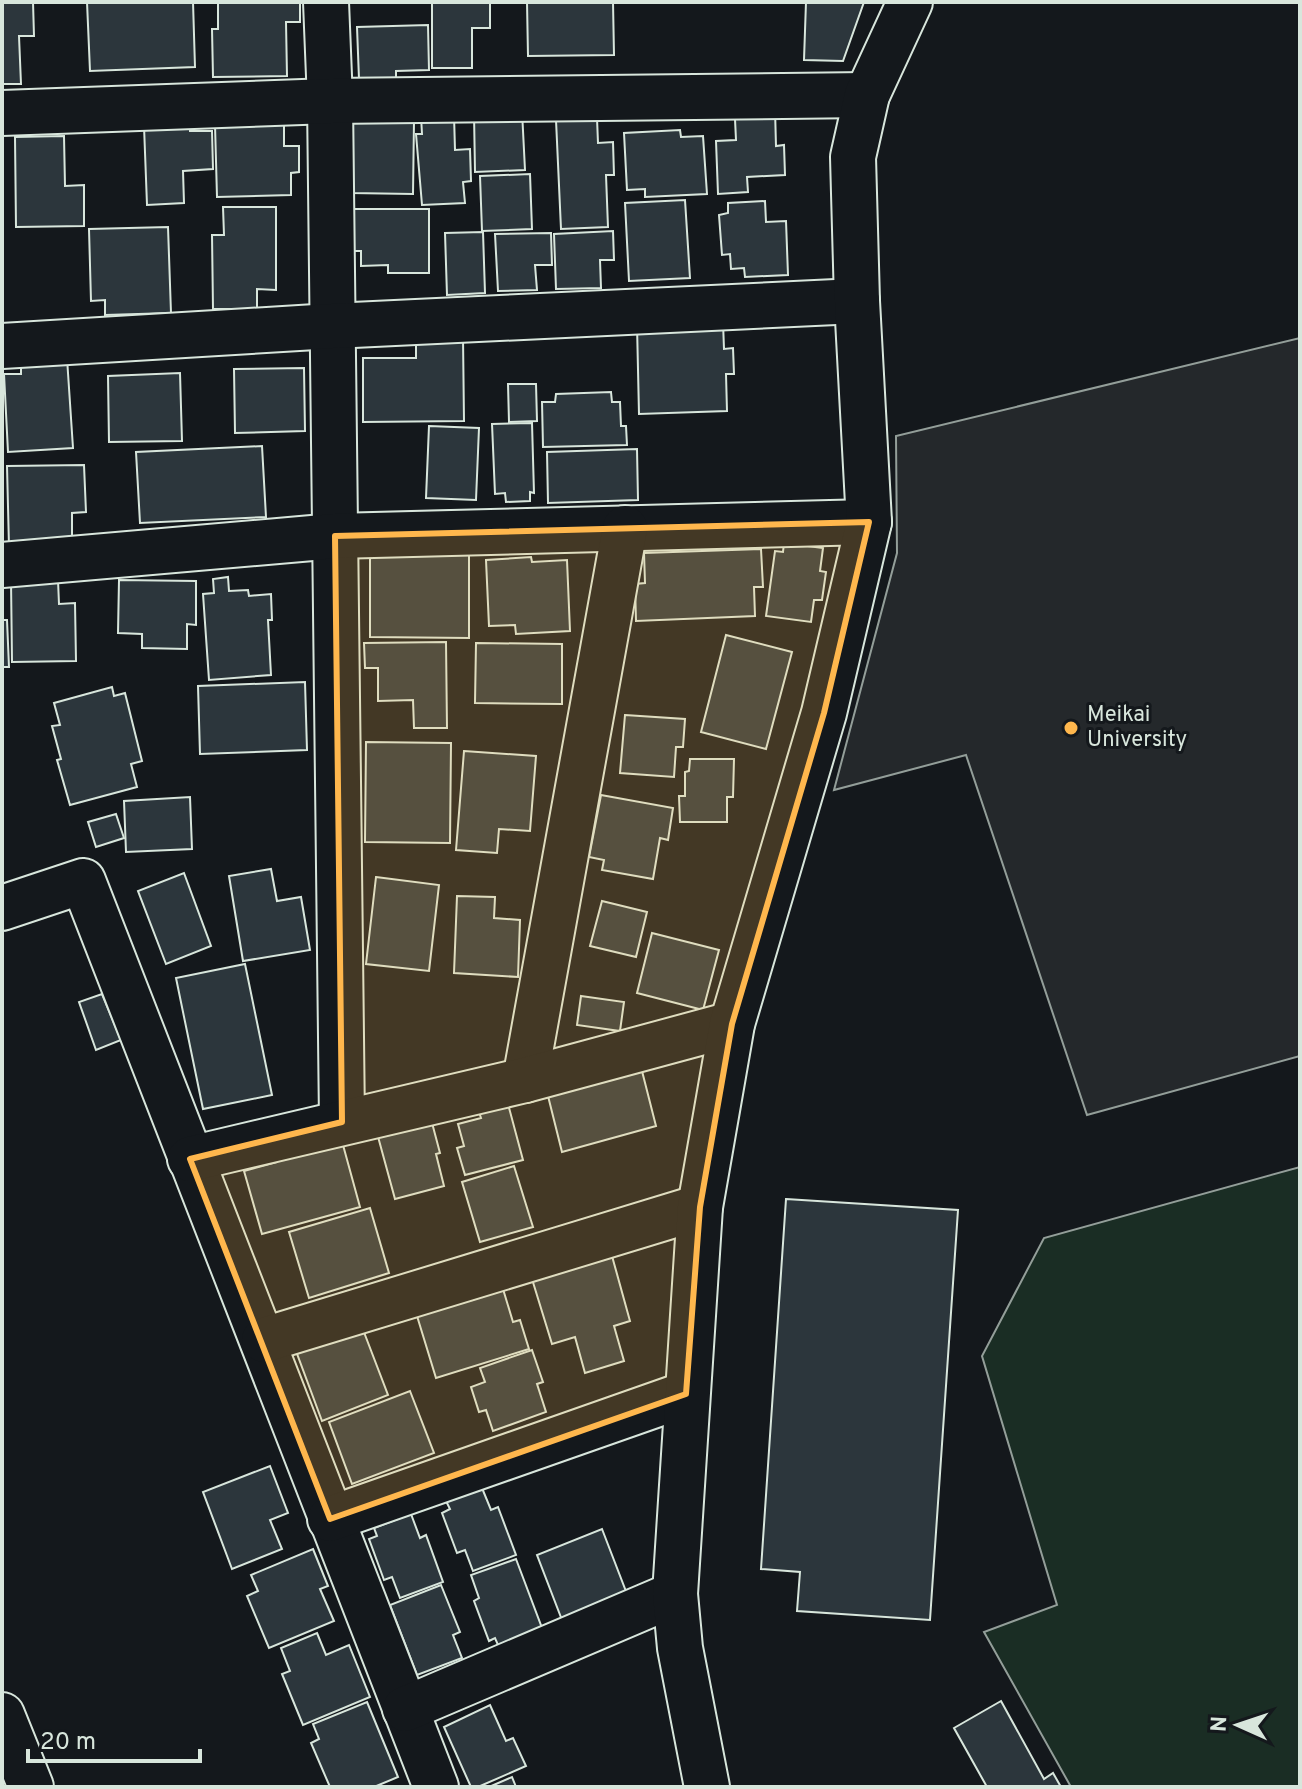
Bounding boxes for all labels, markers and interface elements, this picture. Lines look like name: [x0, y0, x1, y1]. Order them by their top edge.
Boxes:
place label: Meikai University: [1087, 702, 1187, 754]
marker: Meikai University: [1062, 719, 1080, 737]
north arrow: [1198, 1685, 1278, 1765]
scale bar: [28, 1713, 200, 1763]
text: N: [1207, 1715, 1234, 1733]
text: 20 m: [40, 1728, 96, 1758]

